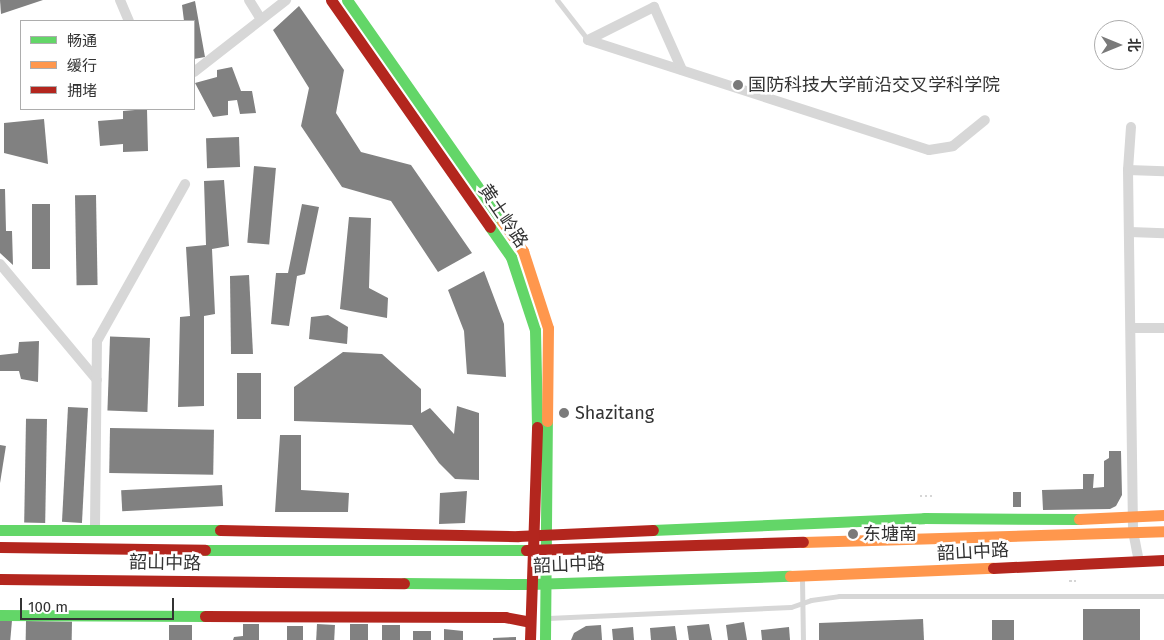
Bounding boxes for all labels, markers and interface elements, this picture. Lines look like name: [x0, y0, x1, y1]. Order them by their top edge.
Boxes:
legend: [20, 20, 195, 110]
north arrow: [1094, 20, 1144, 70]
text: 畅通: [67, 32, 97, 50]
text: 北: [1125, 38, 1142, 52]
text: 缓行: [67, 57, 97, 75]
place label: 国防科技大学前沿交叉学科学院: [748, 74, 1000, 96]
marker: 国防科技大学前沿交叉学科学院: [732, 79, 744, 91]
text: 拥堵: [67, 82, 97, 100]
street label: 黄土岭路: [474, 180, 532, 252]
place label: Shazitang: [575, 402, 654, 424]
marker: Shazitang: [557, 406, 571, 420]
place label: 东塘南: [863, 523, 917, 545]
marker: 东塘南: [847, 528, 859, 540]
street label: 韶山中路: [936, 539, 1010, 565]
street label: 韶山中路: [129, 552, 201, 574]
street label: 韶山中路: [533, 553, 605, 577]
scale bar: [22, 588, 176, 620]
text: 100 m: [28, 598, 68, 616]

